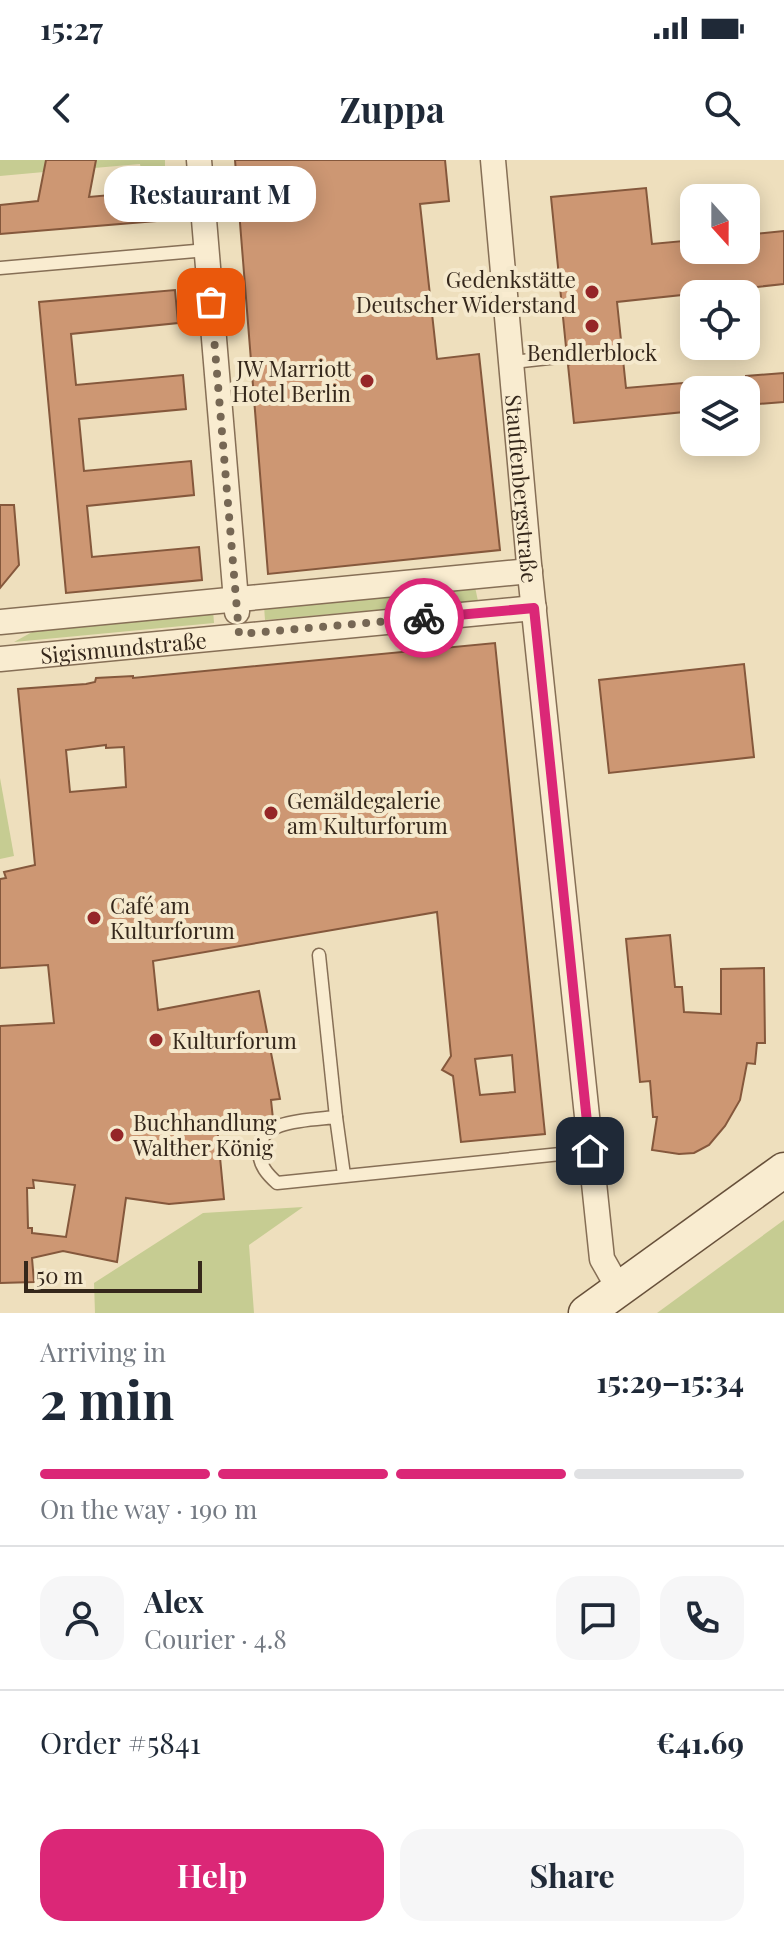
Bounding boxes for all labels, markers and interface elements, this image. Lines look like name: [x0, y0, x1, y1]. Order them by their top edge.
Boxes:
text: 15:27: [40, 8, 103, 48]
text: Zuppa: [339, 84, 445, 132]
icon: back: [40, 86, 84, 130]
icon: search: [700, 86, 744, 130]
callout: Restaurant M: [105, 166, 317, 222]
text: Restaurant M: [129, 176, 291, 211]
north arrow: [680, 184, 760, 264]
map controls: [680, 184, 760, 456]
place label: Gedenkstätte Deutscher Widerstand: [356, 264, 576, 319]
pin: [177, 268, 245, 336]
icon: bag: [189, 280, 233, 324]
button: locate: [680, 280, 760, 360]
marker: Gedenkstätte Deutscher Widerstand: [583, 283, 601, 301]
marker: Bendlerblock: [583, 317, 601, 335]
place label: Bendlerblock: [527, 337, 657, 367]
place label: JW Marriott Hotel Berlin: [232, 353, 352, 408]
marker: JW Marriott Hotel Berlin: [358, 372, 376, 390]
button: layers: [680, 376, 760, 456]
street label: Stauffenbergstraße: [499, 393, 546, 584]
courier: [384, 578, 464, 658]
icon: bike: [402, 596, 446, 640]
street label: Sigismundstraße: [39, 624, 208, 670]
place label: Gemäldegalerie am Kulturforum: [287, 785, 448, 840]
marker: Gemäldegalerie am Kulturforum: [262, 804, 280, 822]
place label: Café am Kulturforum: [110, 890, 235, 945]
marker: Café am Kulturforum: [85, 909, 103, 927]
place label: Kulturforum: [172, 1025, 297, 1055]
marker: Kulturforum: [147, 1031, 165, 1049]
place label: Buchhandlung Walther König: [132, 1107, 277, 1162]
pin: [556, 1117, 624, 1185]
marker: Buchhandlung Walther König: [108, 1126, 126, 1144]
icon: home: [568, 1129, 612, 1173]
scale bar: [24, 1257, 202, 1293]
text: 50 m: [36, 1260, 83, 1290]
text: Arriving in: [40, 1334, 166, 1369]
text: 15:29–15:34: [596, 1361, 744, 1401]
text: 2 min: [40, 1364, 174, 1433]
text: On the way · 190 m: [40, 1491, 257, 1526]
button: person: [40, 1576, 124, 1660]
button: chat: [556, 1576, 640, 1660]
button: phone: [660, 1576, 744, 1660]
text: Alex: [144, 1581, 204, 1621]
text: Courier · 4.8: [144, 1621, 287, 1656]
text: Order #5841: [40, 1722, 201, 1762]
text: €41.69: [656, 1722, 744, 1762]
button: Help: [40, 1829, 384, 1921]
button: Share: [400, 1829, 744, 1921]

